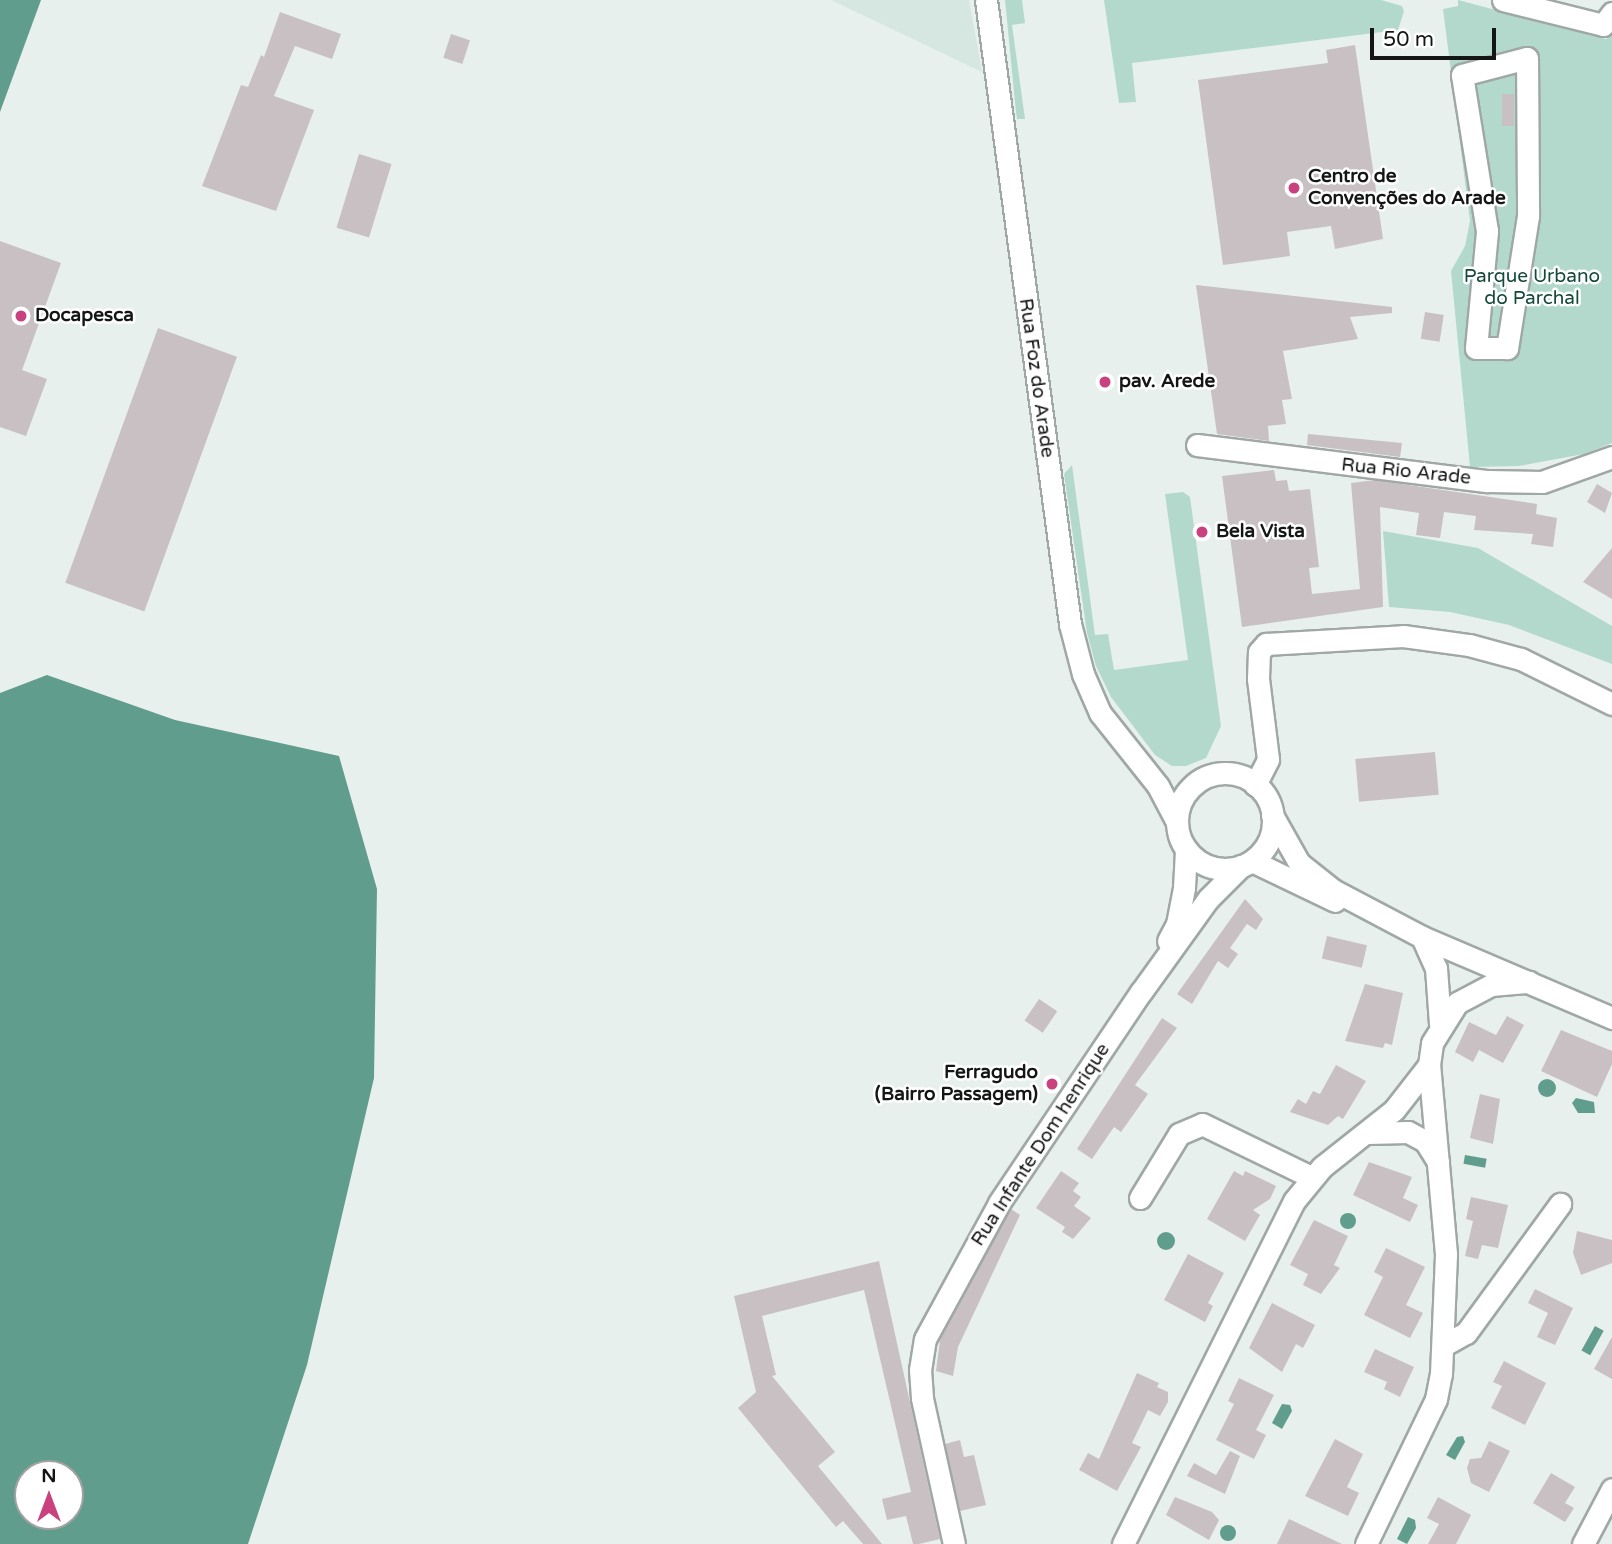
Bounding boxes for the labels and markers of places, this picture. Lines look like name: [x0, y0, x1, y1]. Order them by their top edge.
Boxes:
place label: Centro de Convenções do Arade: [1308, 166, 1506, 210]
marker: Centro de Convenções do Arade: [1286, 180, 1302, 196]
place label: Docapesca: [35, 305, 134, 327]
marker: Docapesca: [13, 308, 29, 324]
place label: pav. Arede: [1119, 371, 1215, 393]
marker: pav. Arede: [1097, 374, 1113, 390]
place label: Bela Vista: [1216, 521, 1305, 543]
marker: Bela Vista: [1194, 524, 1210, 540]
place label: Ferragudo (Bairro Passagem): [875, 1062, 1038, 1106]
marker: Ferragudo (Bairro Passagem): [1044, 1076, 1060, 1092]

